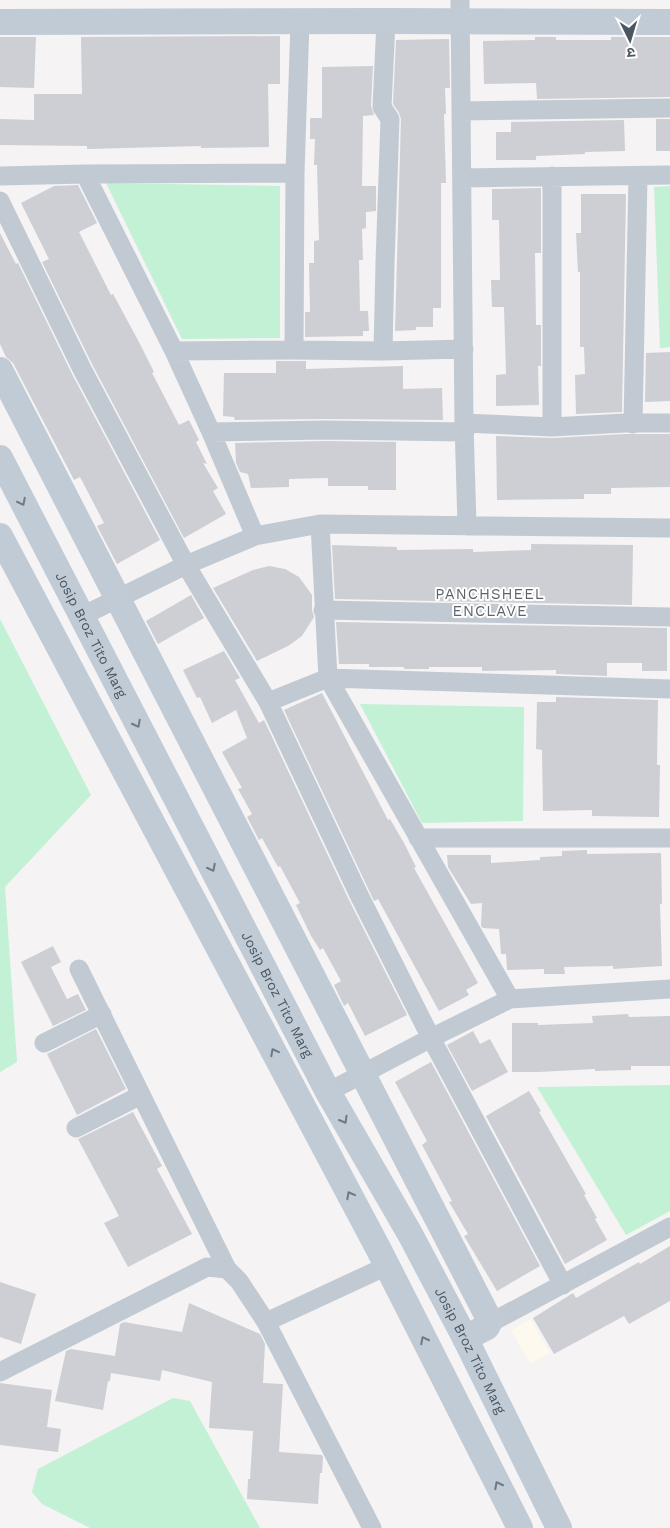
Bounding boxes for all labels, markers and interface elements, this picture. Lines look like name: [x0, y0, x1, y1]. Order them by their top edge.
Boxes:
north arrow: [605, 15, 655, 65]
text: उ: [626, 45, 636, 61]
one-way arrow: [16, 496, 26, 505]
street label: Josip Broz Tito Marg: [52, 569, 131, 701]
district label: PANCHSHEEL ENCLAVE: [435, 585, 545, 620]
one-way arrow: [131, 718, 141, 727]
one-way arrow: [206, 863, 216, 872]
street label: Josip Broz Tito Marg: [238, 929, 317, 1061]
one-way arrow: [270, 1048, 280, 1057]
one-way arrow: [338, 1115, 348, 1124]
one-way arrow: [346, 1192, 356, 1201]
street label: Josip Broz Tito Marg: [432, 1285, 509, 1417]
one-way arrow: [420, 1336, 430, 1345]
one-way arrow: [494, 1481, 504, 1490]

